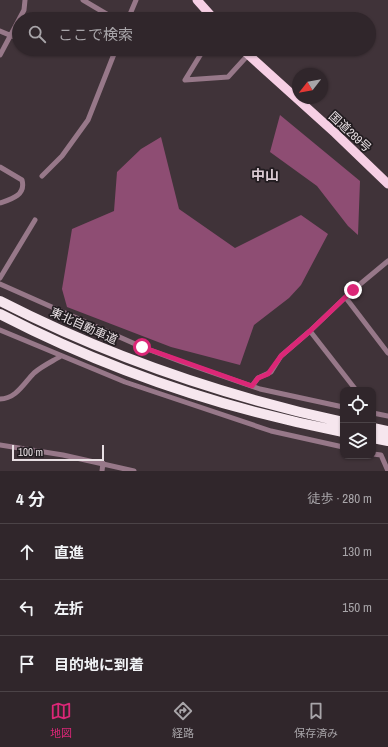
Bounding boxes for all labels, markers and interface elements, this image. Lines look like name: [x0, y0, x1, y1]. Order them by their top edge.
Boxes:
search box: [12, 12, 376, 56]
icon: search: [26, 23, 48, 45]
text: ここで検索: [58, 24, 133, 45]
north arrow: [292, 68, 328, 104]
street label: 国道289号: [325, 108, 375, 156]
district label: 中山: [251, 166, 279, 184]
route end: [344, 281, 362, 299]
street label: 東北自動車道: [48, 304, 120, 348]
route start: [133, 338, 151, 356]
map controls: [340, 387, 376, 459]
button: locate: [340, 387, 376, 423]
button: layers: [340, 423, 376, 459]
scale bar: [12, 443, 104, 462]
text: 100 m: [18, 445, 43, 459]
text: 4 分: [16, 487, 45, 510]
text: 徒歩 · 280 m: [307, 490, 372, 507]
icon: ahead: [16, 541, 38, 563]
text: 直進: [54, 542, 84, 563]
text: 130 m: [342, 543, 372, 560]
icon: left: [16, 597, 38, 619]
text: 左折: [54, 598, 84, 619]
text: 150 m: [342, 599, 372, 616]
icon: arrive: [16, 653, 38, 675]
text: 目的地に到着: [54, 654, 144, 675]
tab: 地図: [50, 700, 72, 740]
tab: 経路: [172, 700, 194, 740]
tab: 保存済み: [294, 700, 338, 740]

